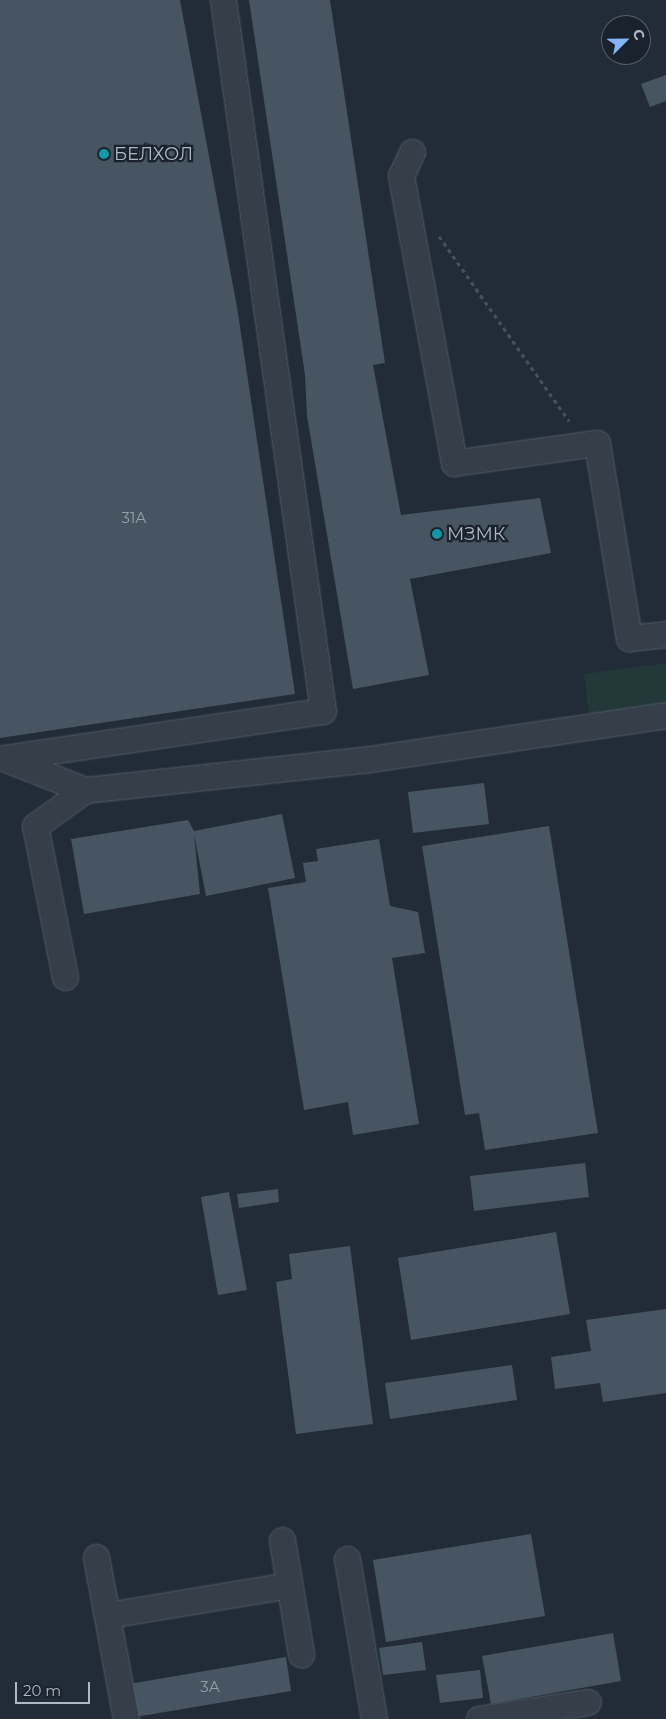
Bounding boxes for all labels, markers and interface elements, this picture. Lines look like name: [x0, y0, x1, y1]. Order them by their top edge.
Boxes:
north arrow: [601, 15, 651, 65]
text: С: [629, 26, 649, 43]
place label: БЕЛХОЛ: [114, 143, 193, 165]
marker: БЕЛХОЛ: [98, 148, 110, 160]
house number: 31А: [121, 509, 147, 527]
place label: МЗМК: [447, 523, 505, 545]
marker: МЗМК: [431, 528, 443, 540]
scale bar: [18, 1672, 92, 1704]
house number: 3А: [200, 1678, 220, 1696]
text: 20 m: [23, 1681, 61, 1700]

